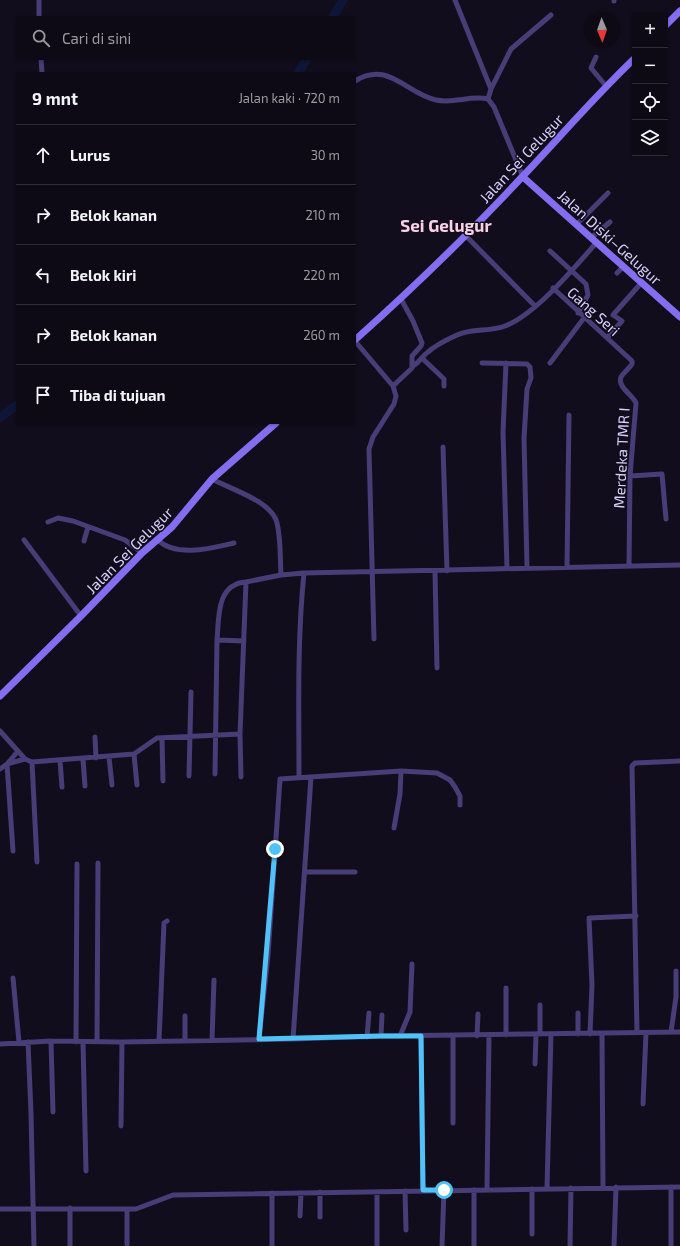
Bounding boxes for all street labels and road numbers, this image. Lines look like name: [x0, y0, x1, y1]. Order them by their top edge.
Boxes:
street label: Jalan Sei Gelugur: [475, 110, 567, 206]
street label: Jalan Diski–Gelugur: [555, 186, 665, 288]
street label: Gang Seri: [564, 283, 624, 339]
street label: Merdeka TMR I: [609, 407, 633, 509]
street label: Jalan Sei Gelugur: [82, 503, 176, 597]

